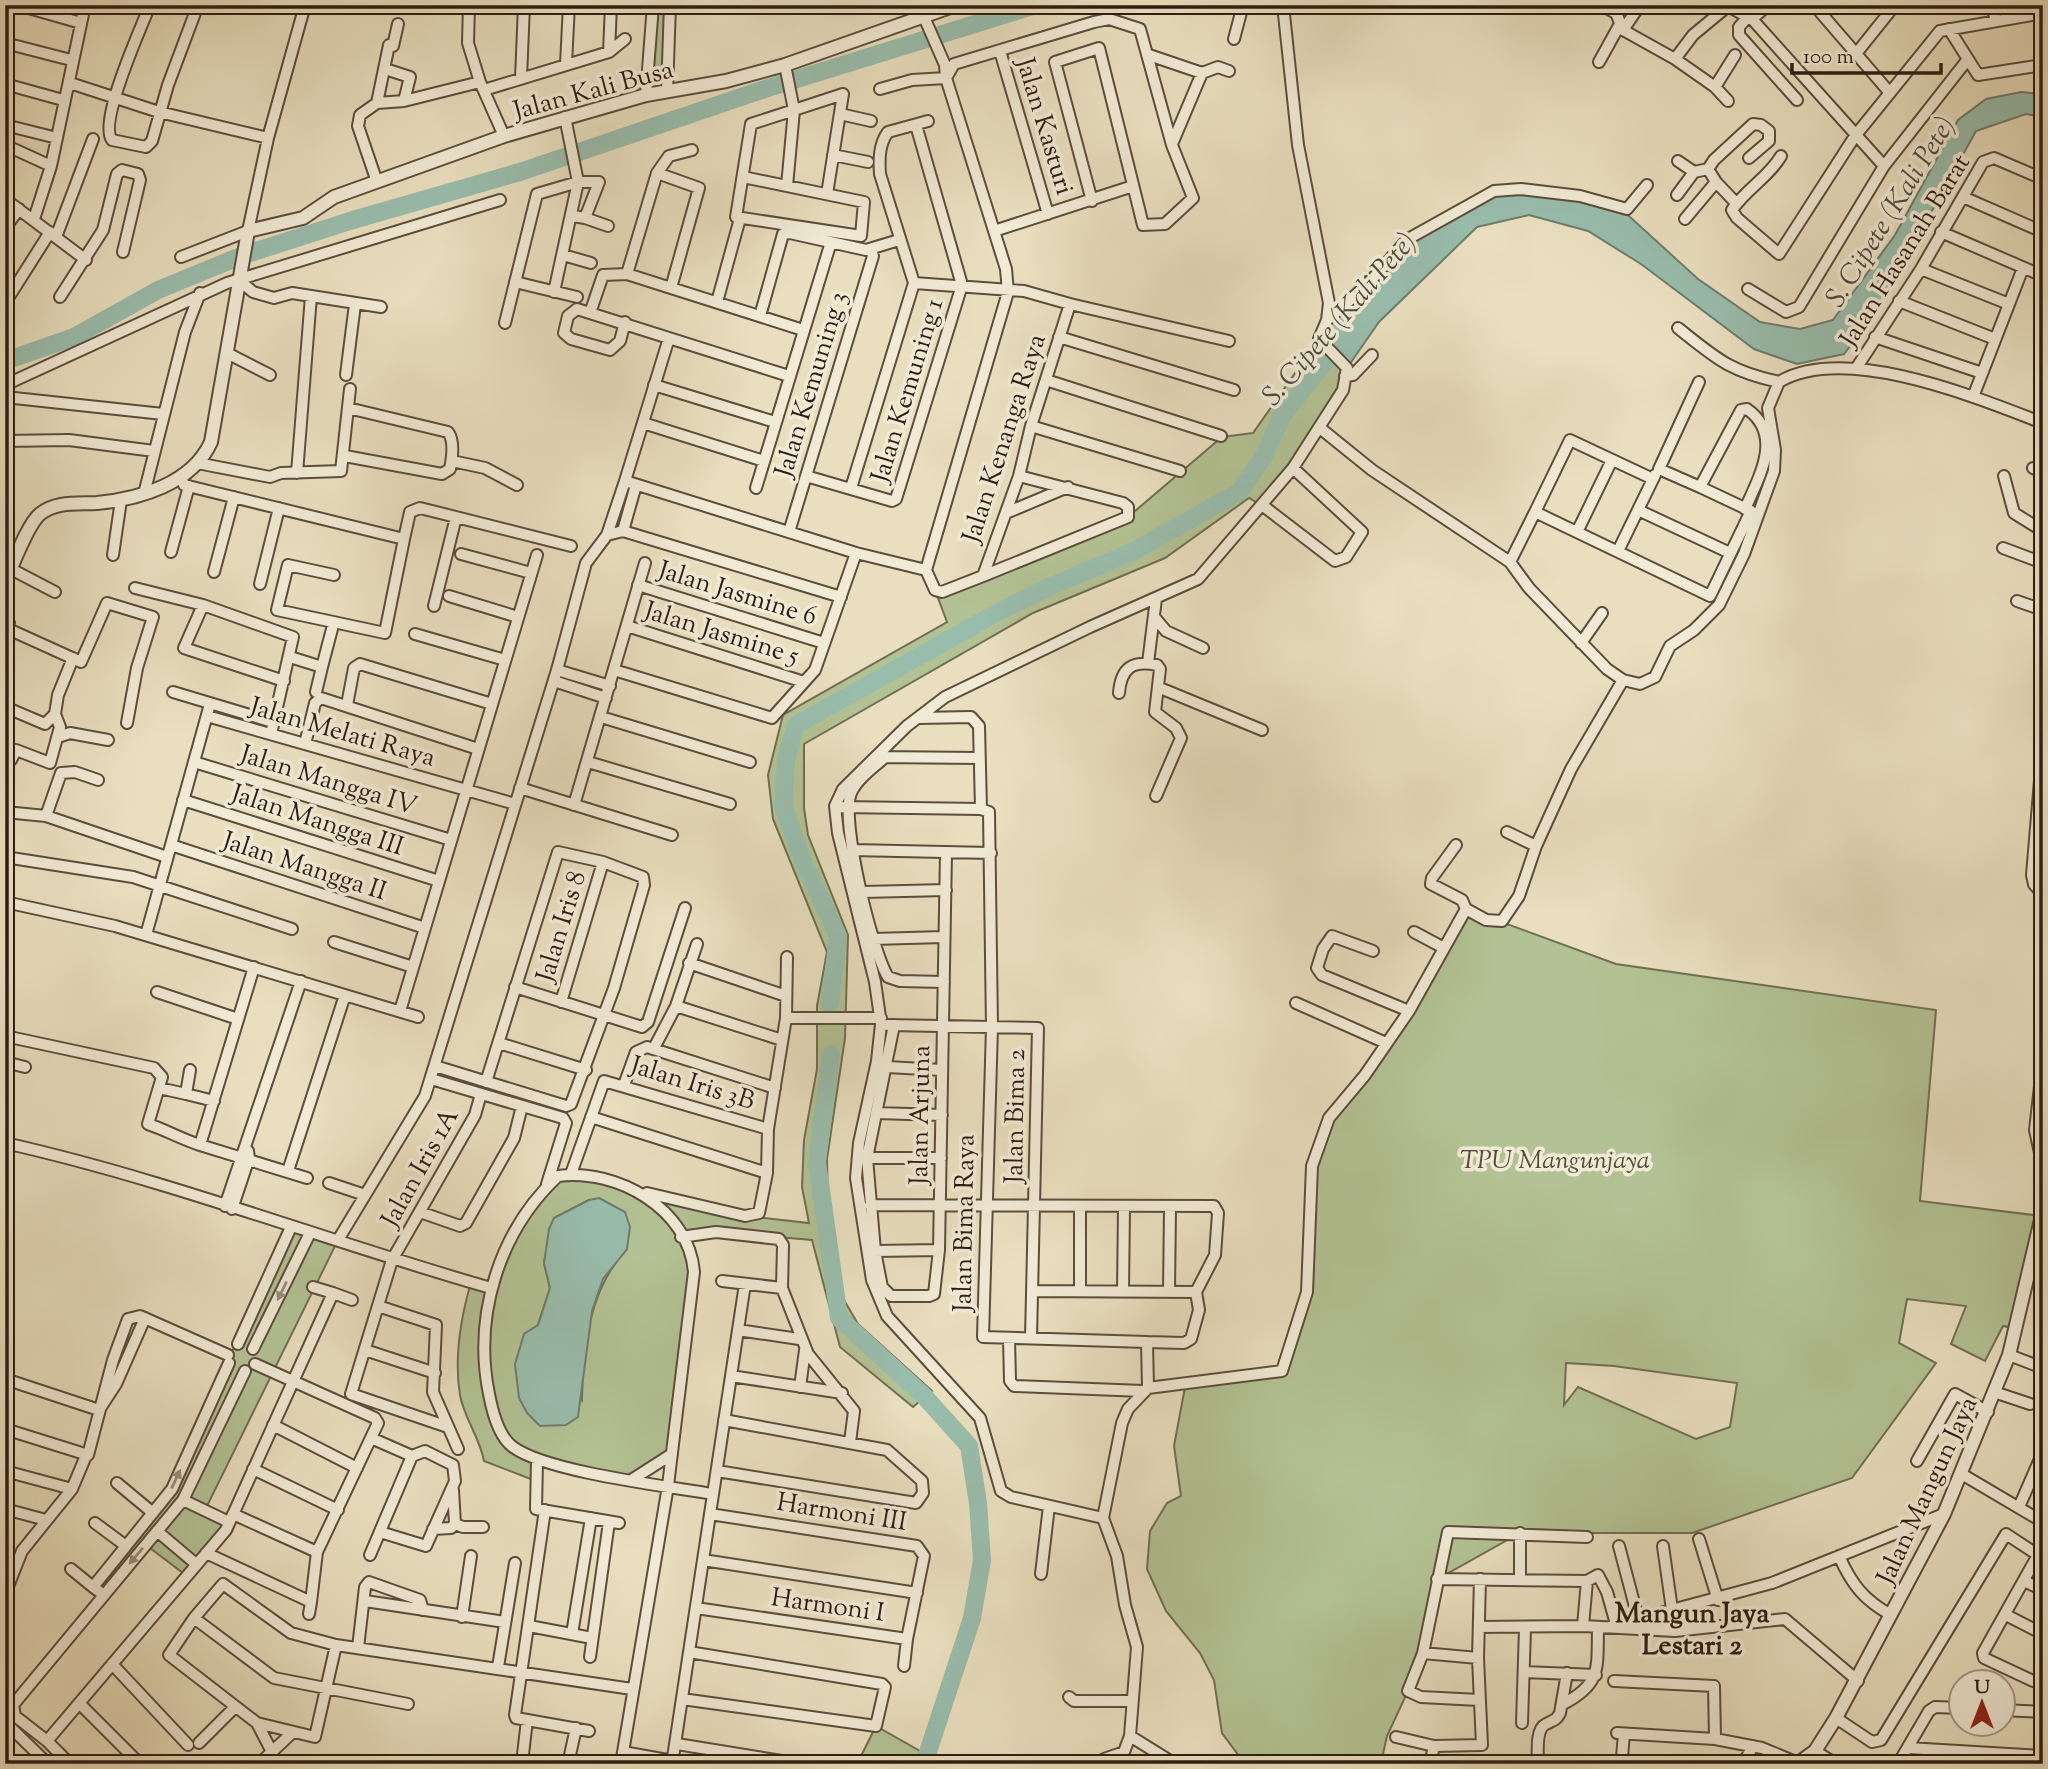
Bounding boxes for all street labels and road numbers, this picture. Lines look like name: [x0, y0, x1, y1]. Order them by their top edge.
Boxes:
street label: Jalan Kali Busa: [508, 52, 678, 131]
street label: Jalan Kasturi: [1005, 52, 1082, 200]
street label: Jalan Hasanah Barat: [1831, 148, 1980, 357]
street label: Jalan Kemuning 3: [766, 287, 858, 484]
street label: Jalan Kemuning 1: [862, 294, 954, 489]
street label: Jalan Kenanga Raya: [954, 330, 1057, 550]
street label: Jalan Jasmine 6: [652, 552, 821, 636]
street label: Jalan Jasmine 5: [637, 593, 803, 675]
street label: Jalan Melati Raya: [243, 689, 439, 778]
street label: Jalan Mangga IV: [233, 736, 421, 826]
street label: Jalan Mangga III: [224, 776, 409, 867]
street label: Jalan Mangga II: [216, 823, 391, 911]
street label: Jalan Iris 8: [527, 867, 597, 989]
street label: Jalan Arjuna: [902, 1045, 941, 1187]
street label: Jalan Iris 3B: [624, 1047, 759, 1121]
street label: Jalan Bima 2: [997, 1048, 1036, 1186]
street label: Jalan Iris 1A: [372, 1102, 469, 1236]
street label: Jalan Bima Raya: [945, 1134, 986, 1314]
street label: Jalan Mangun Jaya: [1868, 1391, 1988, 1593]
street label: Harmoni III: [774, 1485, 910, 1542]
street label: Harmoni I: [769, 1580, 887, 1633]

